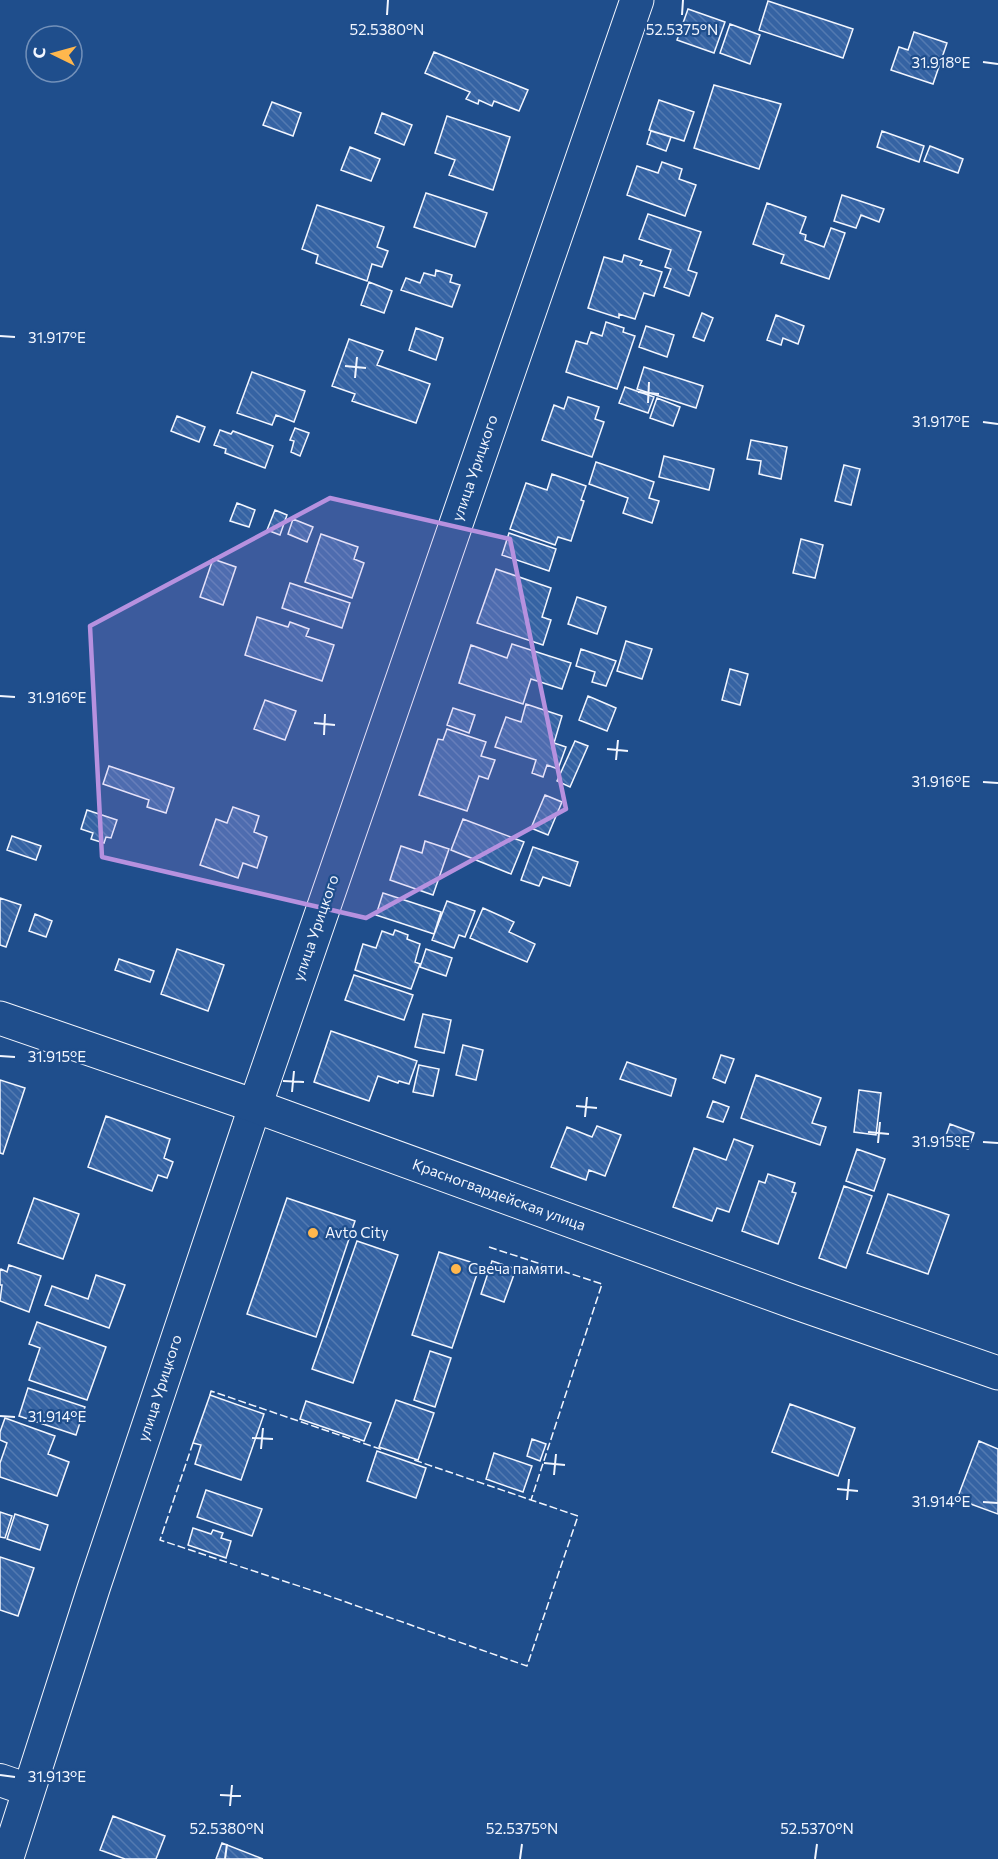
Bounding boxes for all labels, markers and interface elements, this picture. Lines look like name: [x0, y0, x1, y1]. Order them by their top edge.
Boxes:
text: 52.5380°N: [350, 20, 424, 38]
text: 52.5375°N: [646, 20, 718, 38]
north arrow: [24, 24, 84, 84]
text: С: [29, 46, 49, 59]
text: 31.918°E: [912, 53, 970, 71]
text: 31.917°E: [28, 328, 86, 346]
street label: улица Урицкого: [447, 412, 501, 523]
text: 31.917°E: [912, 412, 970, 430]
text: 31.916°E: [28, 688, 86, 706]
text: 31.916°E: [912, 772, 970, 790]
street label: улица Урицкого: [288, 872, 342, 983]
text: 31.915°E: [28, 1047, 86, 1065]
text: 31.915°E: [912, 1132, 970, 1150]
street label: Красногвардейская улица: [410, 1154, 588, 1234]
place label: Avto City: [325, 1223, 389, 1241]
marker: Avto City: [306, 1226, 320, 1240]
place label: Свеча памяти: [468, 1259, 563, 1277]
marker: Свеча памяти: [449, 1262, 463, 1276]
street label: улица Урицкого: [133, 1332, 185, 1443]
text: 31.914°E: [28, 1407, 86, 1425]
text: 31.914°E: [912, 1492, 970, 1510]
text: 31.913°E: [28, 1767, 86, 1785]
text: 52.5380°N: [190, 1819, 264, 1837]
text: 52.5375°N: [486, 1819, 558, 1837]
text: 52.5370°N: [780, 1819, 854, 1837]

